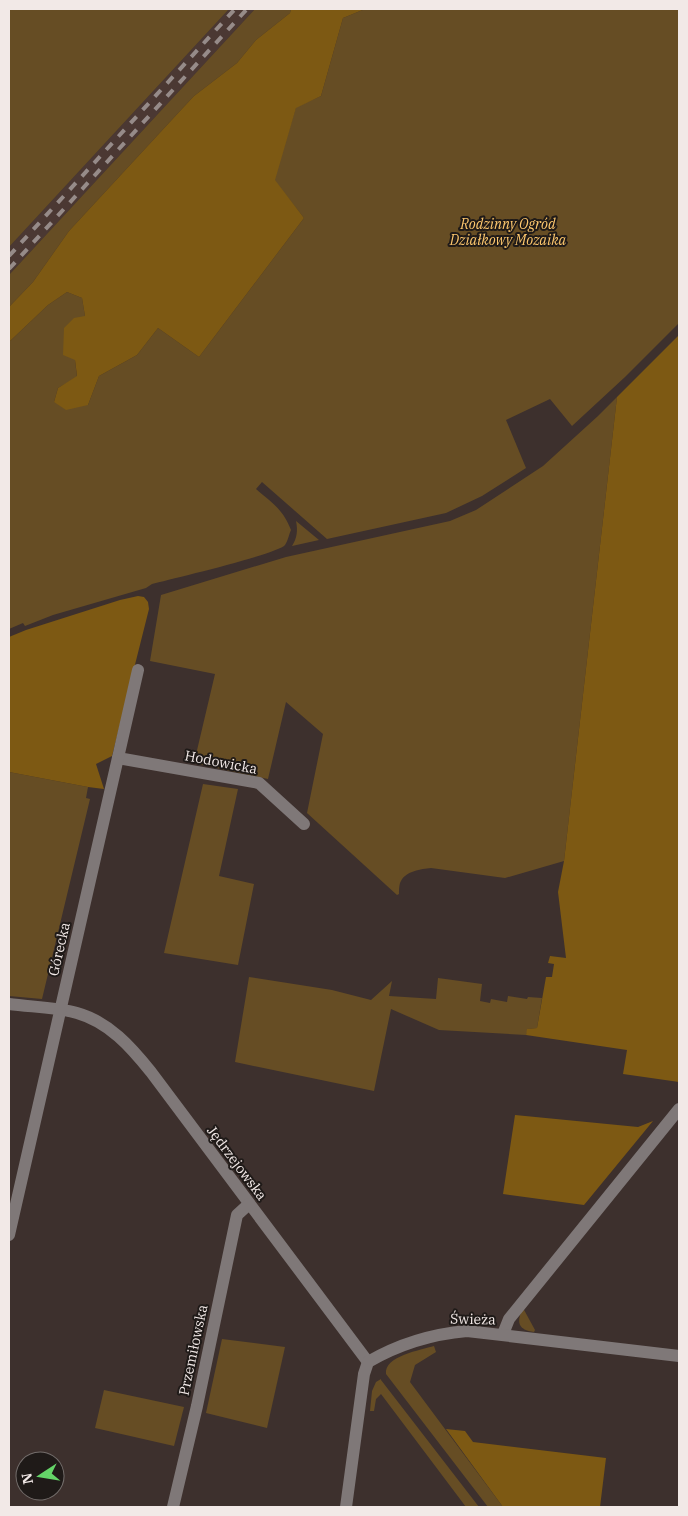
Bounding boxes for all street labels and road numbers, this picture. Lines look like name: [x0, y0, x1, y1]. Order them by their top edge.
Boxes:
street label: Hodowicka: [183, 746, 259, 778]
street label: Górecka: [44, 920, 74, 978]
street label: Jędrzejowska: [203, 1122, 271, 1204]
street label: Przemiłowska: [175, 1302, 212, 1397]
street label: Świeża: [450, 1309, 496, 1328]

